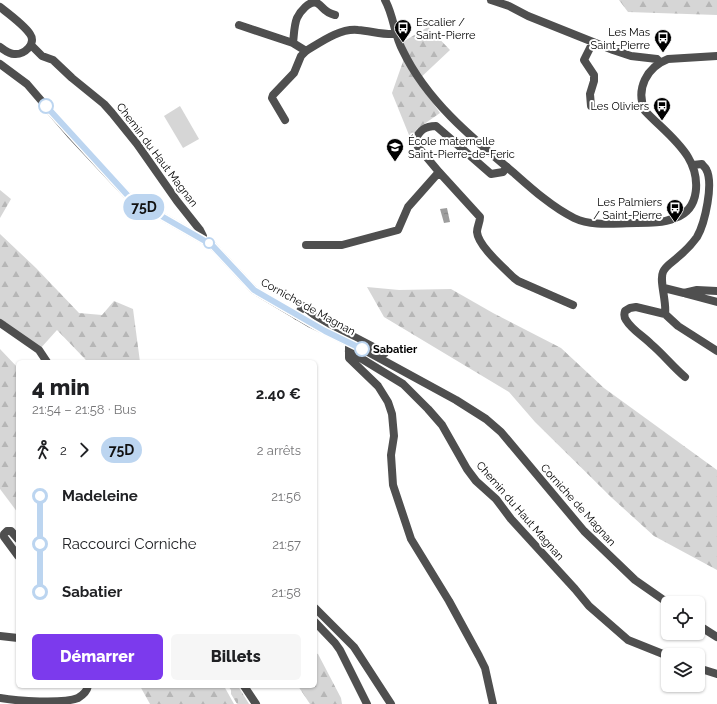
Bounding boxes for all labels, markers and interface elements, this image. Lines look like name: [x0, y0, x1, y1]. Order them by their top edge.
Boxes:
place label: Escalier / Saint-Pierre: [416, 16, 476, 42]
bus stop icon: Escalier / Saint-Pierre: [393, 18, 413, 43]
place label: Les Mas Saint-Pierre: [591, 26, 651, 52]
bus stop icon: Les Mas Saint-Pierre: [653, 28, 673, 53]
bus stop icon: Les Oliviers: [652, 96, 672, 121]
unlabelled marker: [38, 98, 54, 114]
place label: Les Oliviers: [591, 100, 649, 113]
street label: Chemin du Haut Magnan: [114, 101, 200, 209]
place label: École maternelle Saint-Pierre-de-Feric: [408, 134, 515, 161]
school or university icon: École maternelle Saint-Pierre-de-Feric: [385, 137, 405, 162]
line badge: 75D: [121, 194, 167, 220]
place label: Les Palmiers / Saint-Pierre: [593, 196, 663, 222]
bus stop icon: Les Palmiers / Saint-Pierre: [665, 198, 685, 223]
text: 75D: [131, 199, 157, 215]
unlabelled marker: [203, 237, 215, 249]
street label: Corniche de Magnan: [259, 276, 357, 338]
marker: Sabatier: [354, 341, 370, 357]
place label: Sabatier: [373, 343, 418, 356]
text: 4 min: [32, 374, 90, 400]
text: 2.40 €: [256, 385, 301, 403]
text: 21:54 – 21:58 · Bus: [32, 402, 136, 417]
icon: walk: [32, 439, 54, 461]
icon: forward: [73, 439, 95, 461]
text: 75D: [109, 442, 134, 458]
text: 2: [60, 443, 67, 458]
text: 2 arrêts: [257, 443, 301, 458]
street label: Chemin du Haut Magnan: [474, 459, 566, 563]
street label: Corniche de Magnan: [538, 461, 618, 549]
text: Madeleine: [62, 487, 138, 505]
text: 21:56: [271, 489, 301, 504]
text: Raccourci Corniche: [62, 535, 197, 553]
text: 21:57: [272, 537, 301, 552]
text: Sabatier: [62, 583, 122, 601]
text: 21:58: [271, 585, 301, 600]
map controls: [661, 596, 705, 692]
button: locate: [661, 596, 705, 640]
button: Démarrer: [32, 634, 163, 680]
button: Billets: [171, 634, 301, 680]
button: layers: [661, 648, 705, 692]

